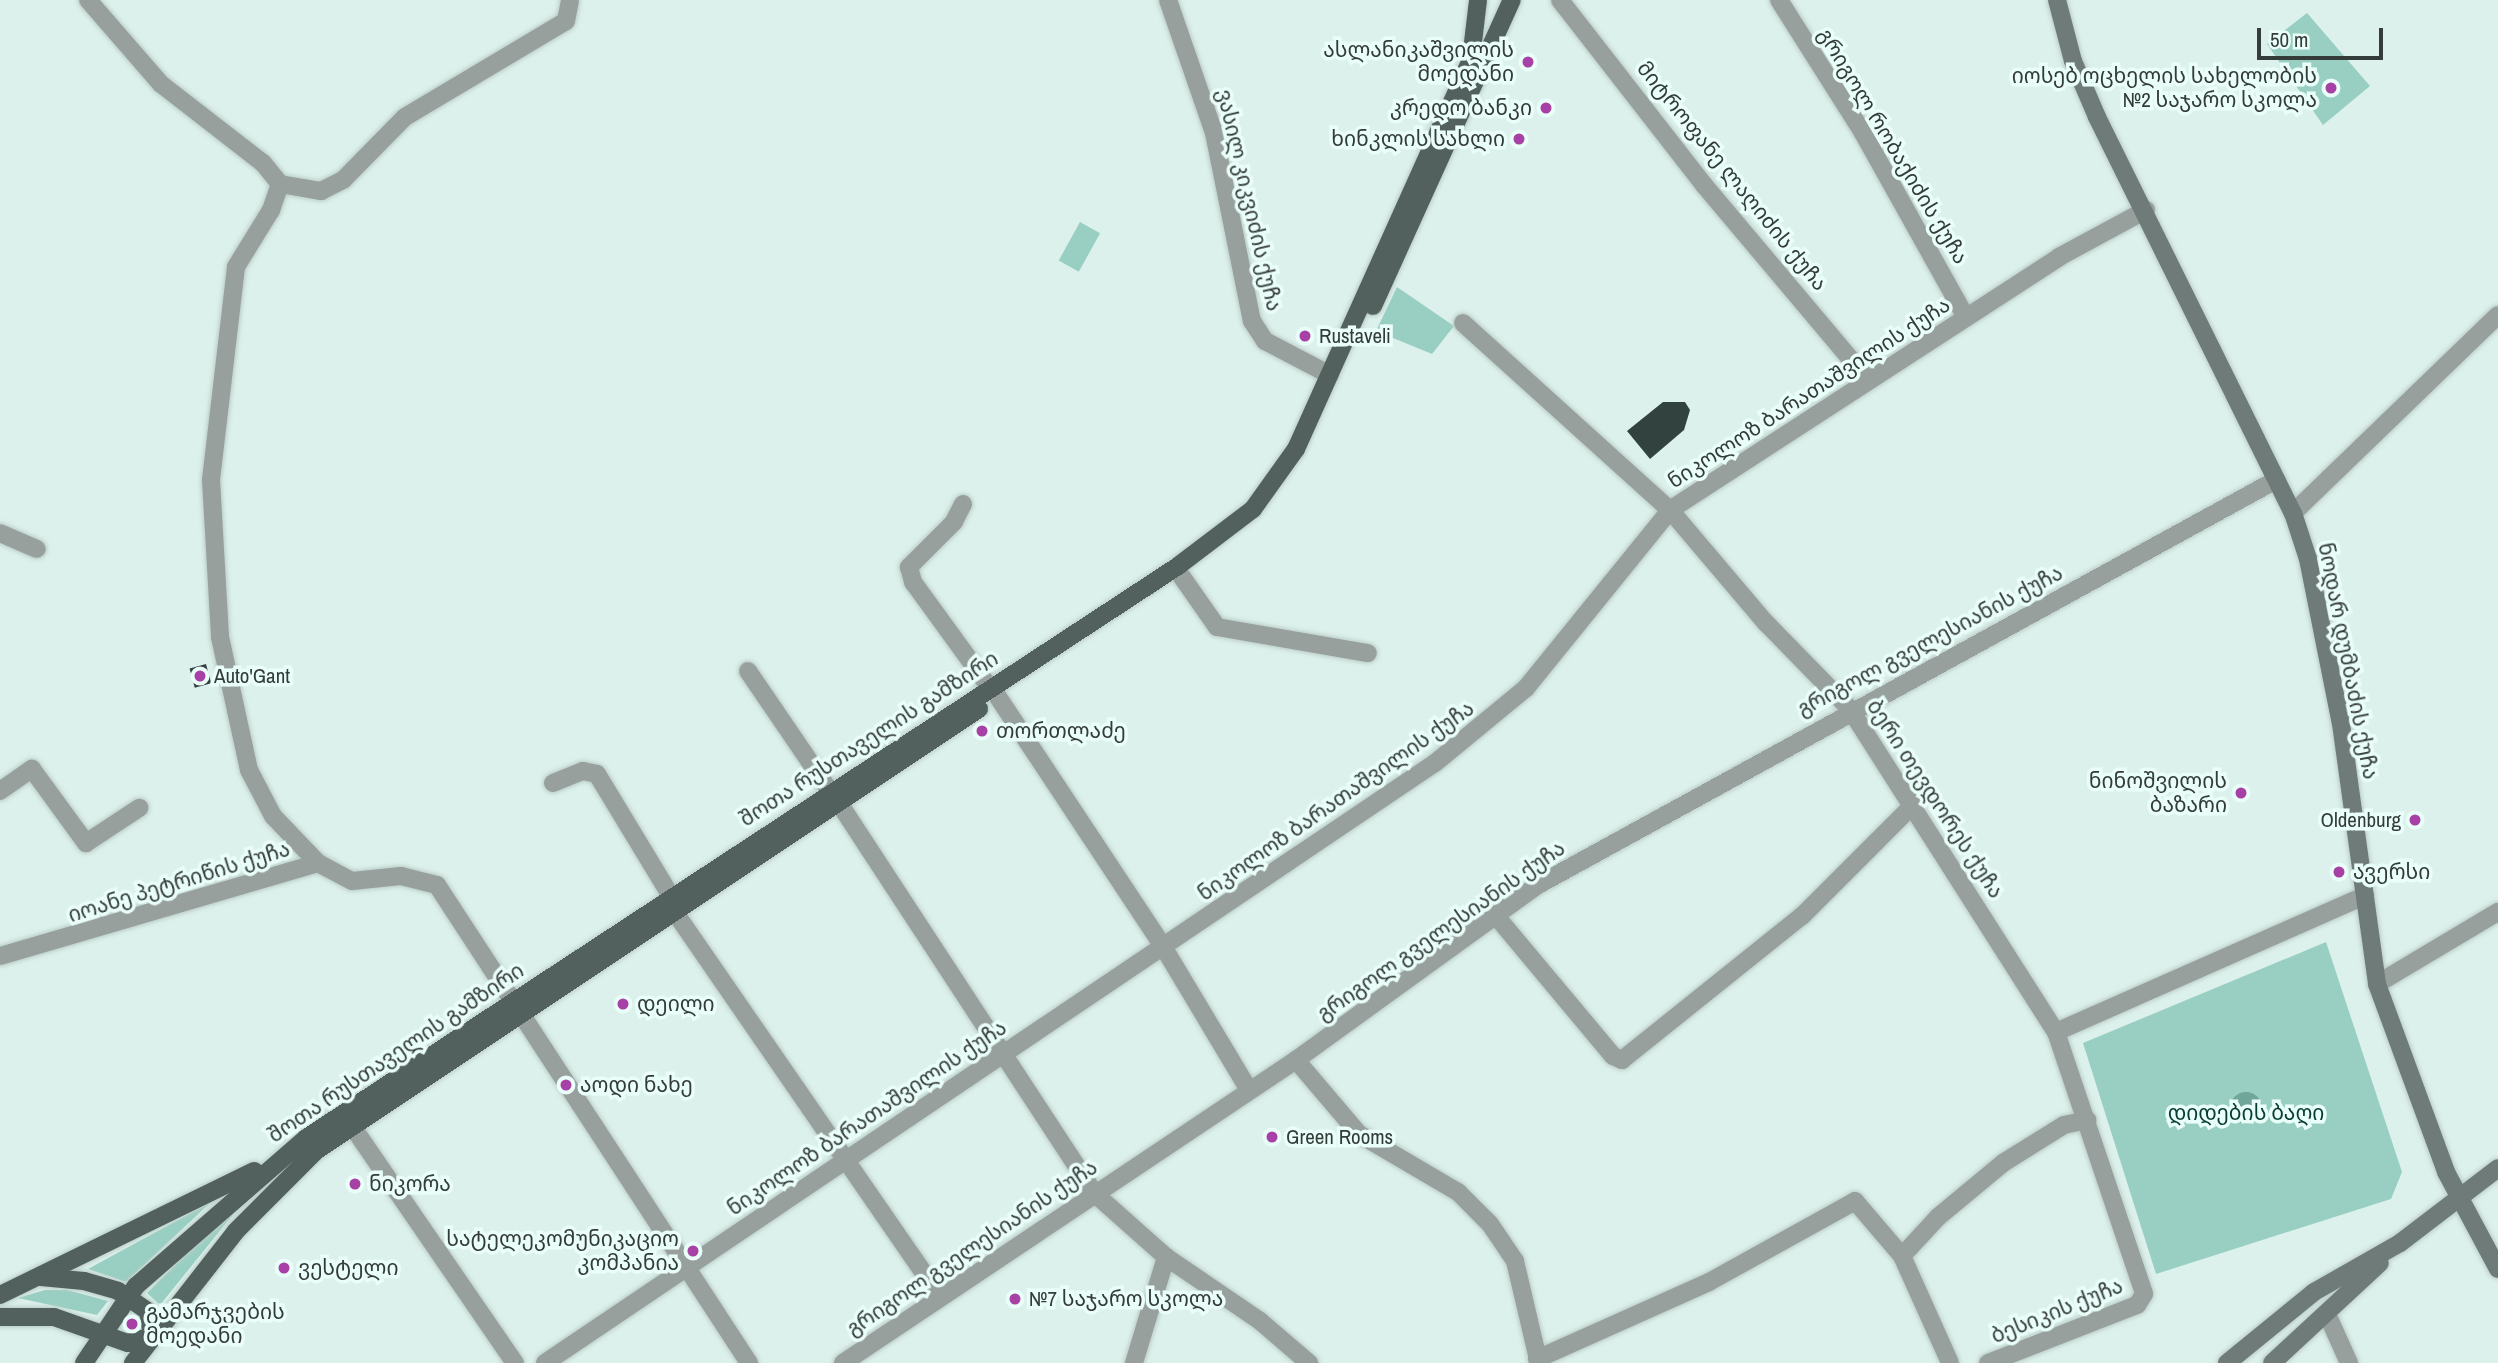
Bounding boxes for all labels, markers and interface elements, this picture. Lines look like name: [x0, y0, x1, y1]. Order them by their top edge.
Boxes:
scale bar: [2260, 14, 2386, 58]
street label: გრიგოლ რობაქიძის ქუჩა: [1812, 23, 1974, 269]
text: 50 m: [2270, 25, 2308, 54]
place label: ასლანიკაშვილის მოედანი: [1323, 37, 1514, 87]
marker: ასლანიკაშვილის მოედანი: [1520, 54, 1536, 70]
street label: მიტროფანე ლაღიძის ქუჩა: [1632, 56, 1832, 296]
place label: იოსებ ოცხელის სახელობის №2 საჯარო სკოლა: [2012, 63, 2317, 113]
marker: იოსებ ოცხელის სახელობის №2 საჯარო სკოლა: [2323, 80, 2339, 96]
street label: ვასილ კიკვიძის ქუჩა: [1211, 87, 1287, 313]
place label: კრედო ბანკი: [1390, 95, 1532, 121]
marker: კრედო ბანკი: [1538, 100, 1554, 116]
place label: ხინკლის სახლი: [1331, 126, 1505, 152]
marker: ხინკლის სახლი: [1511, 131, 1527, 147]
street label: ნიკოლოზ ბარათაშვილის ქუჩა: [1663, 292, 1955, 494]
place label: Rustaveli: [1319, 323, 1391, 349]
marker: Rustaveli: [1297, 328, 1313, 344]
street label: ნოდარ დუმბაძის ქუჩა: [2313, 541, 2383, 781]
street label: გრიგოლ გველესიანის ქუჩა: [1793, 560, 2067, 722]
street label: შოთა რუსთაველის გამზირი: [735, 646, 1003, 832]
place label: Auto'Gant: [214, 663, 290, 689]
marker: Auto'Gant: [192, 668, 208, 684]
street label: ბერი თევდორეს ქუჩა: [1861, 695, 2009, 903]
street label: ნიკოლოზ ბარათაშვილის ქუჩა: [1193, 696, 1479, 906]
place label: თორთლაძე: [996, 718, 1126, 744]
marker: თორთლაძე: [974, 723, 990, 739]
place label: ნინოშვილის ბაზარი: [2089, 768, 2227, 818]
marker: ნინოშვილის ბაზარი: [2233, 785, 2249, 801]
place label: Oldenburg: [2321, 807, 2401, 833]
marker: Oldenburg: [2407, 812, 2423, 828]
street label: გრიგოლ გველესიანის ქუჩა: [1312, 835, 1570, 1027]
street label: იოანე პეტრიწის ქუჩა: [65, 836, 293, 928]
place label: ავერსი: [2353, 859, 2430, 885]
marker: ავერსი: [2331, 864, 2347, 880]
street label: შოთა რუსთაველის გამზირი: [263, 958, 529, 1148]
place label: დეილი: [637, 991, 715, 1017]
marker: დეილი: [615, 996, 631, 1012]
street label: ნიკოლოზ ბარათაშვილის ქუჩა: [723, 1015, 1011, 1221]
place label: აოდი ნახე: [580, 1072, 693, 1098]
marker: აოდი ნახე: [558, 1077, 574, 1093]
park label: დიდების ბაღი: [2168, 1100, 2324, 1126]
place label: Green Rooms: [1286, 1124, 1393, 1150]
marker: Green Rooms: [1264, 1129, 1280, 1145]
street label: გრიგოლ გველესიანის ქუჩა: [842, 1154, 1102, 1342]
place label: ნიკორა: [369, 1171, 451, 1197]
marker: ნიკორა: [347, 1176, 363, 1192]
place label: სატელეკომუნიკაციო კომპანია: [446, 1226, 679, 1276]
marker: სატელეკომუნიკაციო კომპანია: [685, 1243, 701, 1259]
place label: ვესტელი: [298, 1255, 398, 1281]
marker: ვესტელი: [276, 1260, 292, 1276]
street label: ბესიკის ქუჩა: [1987, 1273, 2127, 1349]
place label: №7 საჯარო სკოლა: [1029, 1286, 1223, 1312]
marker: №7 საჯარო სკოლა: [1007, 1291, 1023, 1307]
place label: გამარჯვების მოედანი: [146, 1299, 285, 1349]
marker: გამარჯვების მოედანი: [124, 1316, 140, 1332]

